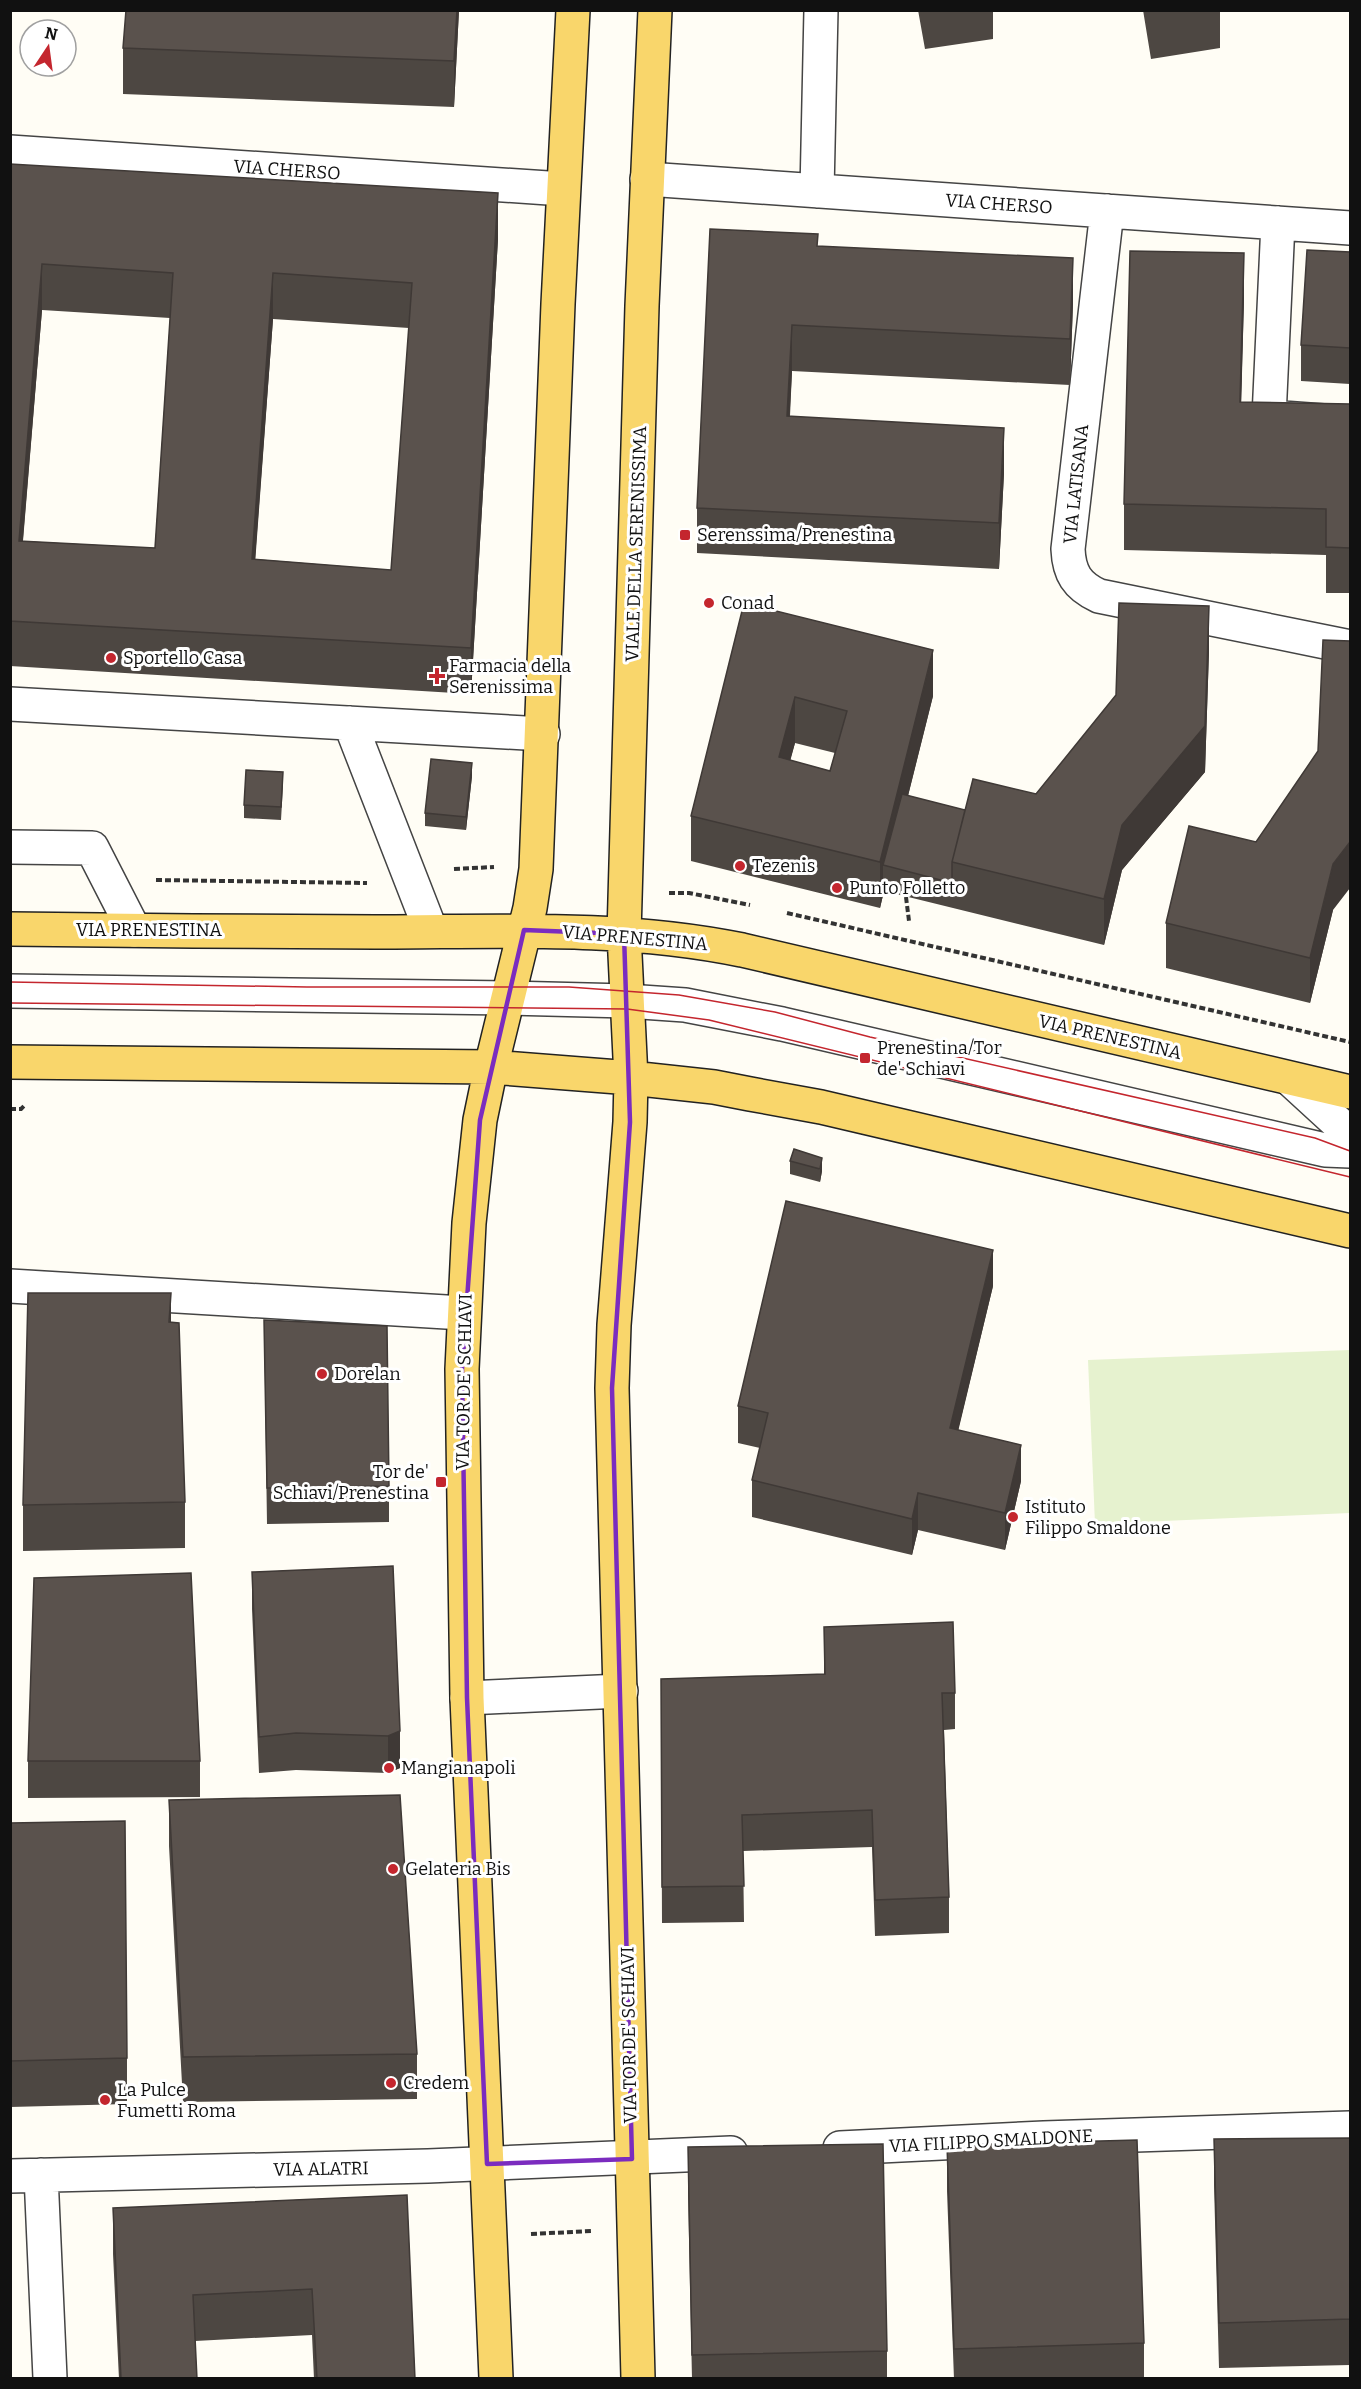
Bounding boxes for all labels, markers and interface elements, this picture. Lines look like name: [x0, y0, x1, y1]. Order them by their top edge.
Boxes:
north arrow: [18, 18, 78, 78]
text: N: [43, 23, 59, 45]
street label: VIA CHERSO: [233, 155, 341, 185]
street label: VIA CHERSO: [945, 189, 1053, 219]
street label: VIA LATISANA: [1059, 423, 1093, 545]
street label: VIALE DELLA SERENISSIMA: [621, 426, 651, 662]
place label: Serenssima/Prenestina: [697, 524, 892, 546]
marker: Serenssima/Prenestina: [678, 528, 692, 542]
place label: Conad: [721, 592, 775, 614]
marker: Conad: [702, 596, 716, 610]
place label: Sportello Casa: [123, 647, 242, 669]
marker: Sportello Casa: [104, 651, 118, 665]
place label: Farmacia della Serenissima: [449, 655, 571, 698]
marker: Farmacia della Serenissima: [430, 669, 444, 683]
place label: Tezenis: [752, 855, 815, 877]
marker: Tezenis: [733, 859, 747, 873]
place label: Punto Folletto: [849, 877, 965, 899]
marker: Punto Folletto: [830, 881, 844, 895]
street label: VIA PRENESTINA: [76, 919, 222, 941]
street label: VIA PRENESTINA: [561, 921, 709, 955]
street label: VIA PRENESTINA: [1036, 1010, 1184, 1064]
place label: Prenestina/Tor de' Schiavi: [877, 1037, 1002, 1080]
marker: Prenestina/Tor de' Schiavi: [858, 1051, 872, 1065]
street label: VIA TOR DE' SCHIAVI: [451, 1293, 477, 1471]
place label: Dorelan: [334, 1363, 401, 1385]
marker: Dorelan: [315, 1367, 329, 1381]
place label: Tor de' Schiavi/Prenestina: [273, 1461, 429, 1504]
marker: Tor de' Schiavi/Prenestina: [434, 1475, 448, 1489]
place label: Istituto Filippo Smaldone: [1025, 1496, 1171, 1539]
marker: Istituto Filippo Smaldone: [1006, 1510, 1020, 1524]
place label: Mangianapoli: [401, 1757, 516, 1779]
marker: Mangianapoli: [382, 1761, 396, 1775]
place label: Gelateria Bis: [405, 1858, 511, 1880]
marker: Gelateria Bis: [386, 1862, 400, 1876]
street label: VIA TOR DE' SCHIAVI: [616, 1946, 642, 2124]
place label: Credem: [403, 2072, 469, 2094]
marker: Credem: [384, 2076, 398, 2090]
place label: La Pulce Fumetti Roma: [117, 2079, 236, 2122]
marker: La Pulce Fumetti Roma: [98, 2093, 112, 2107]
street label: VIA FILIPPO SMALDONE: [888, 2125, 1094, 2157]
street label: VIA ALATRI: [273, 2157, 369, 2181]

